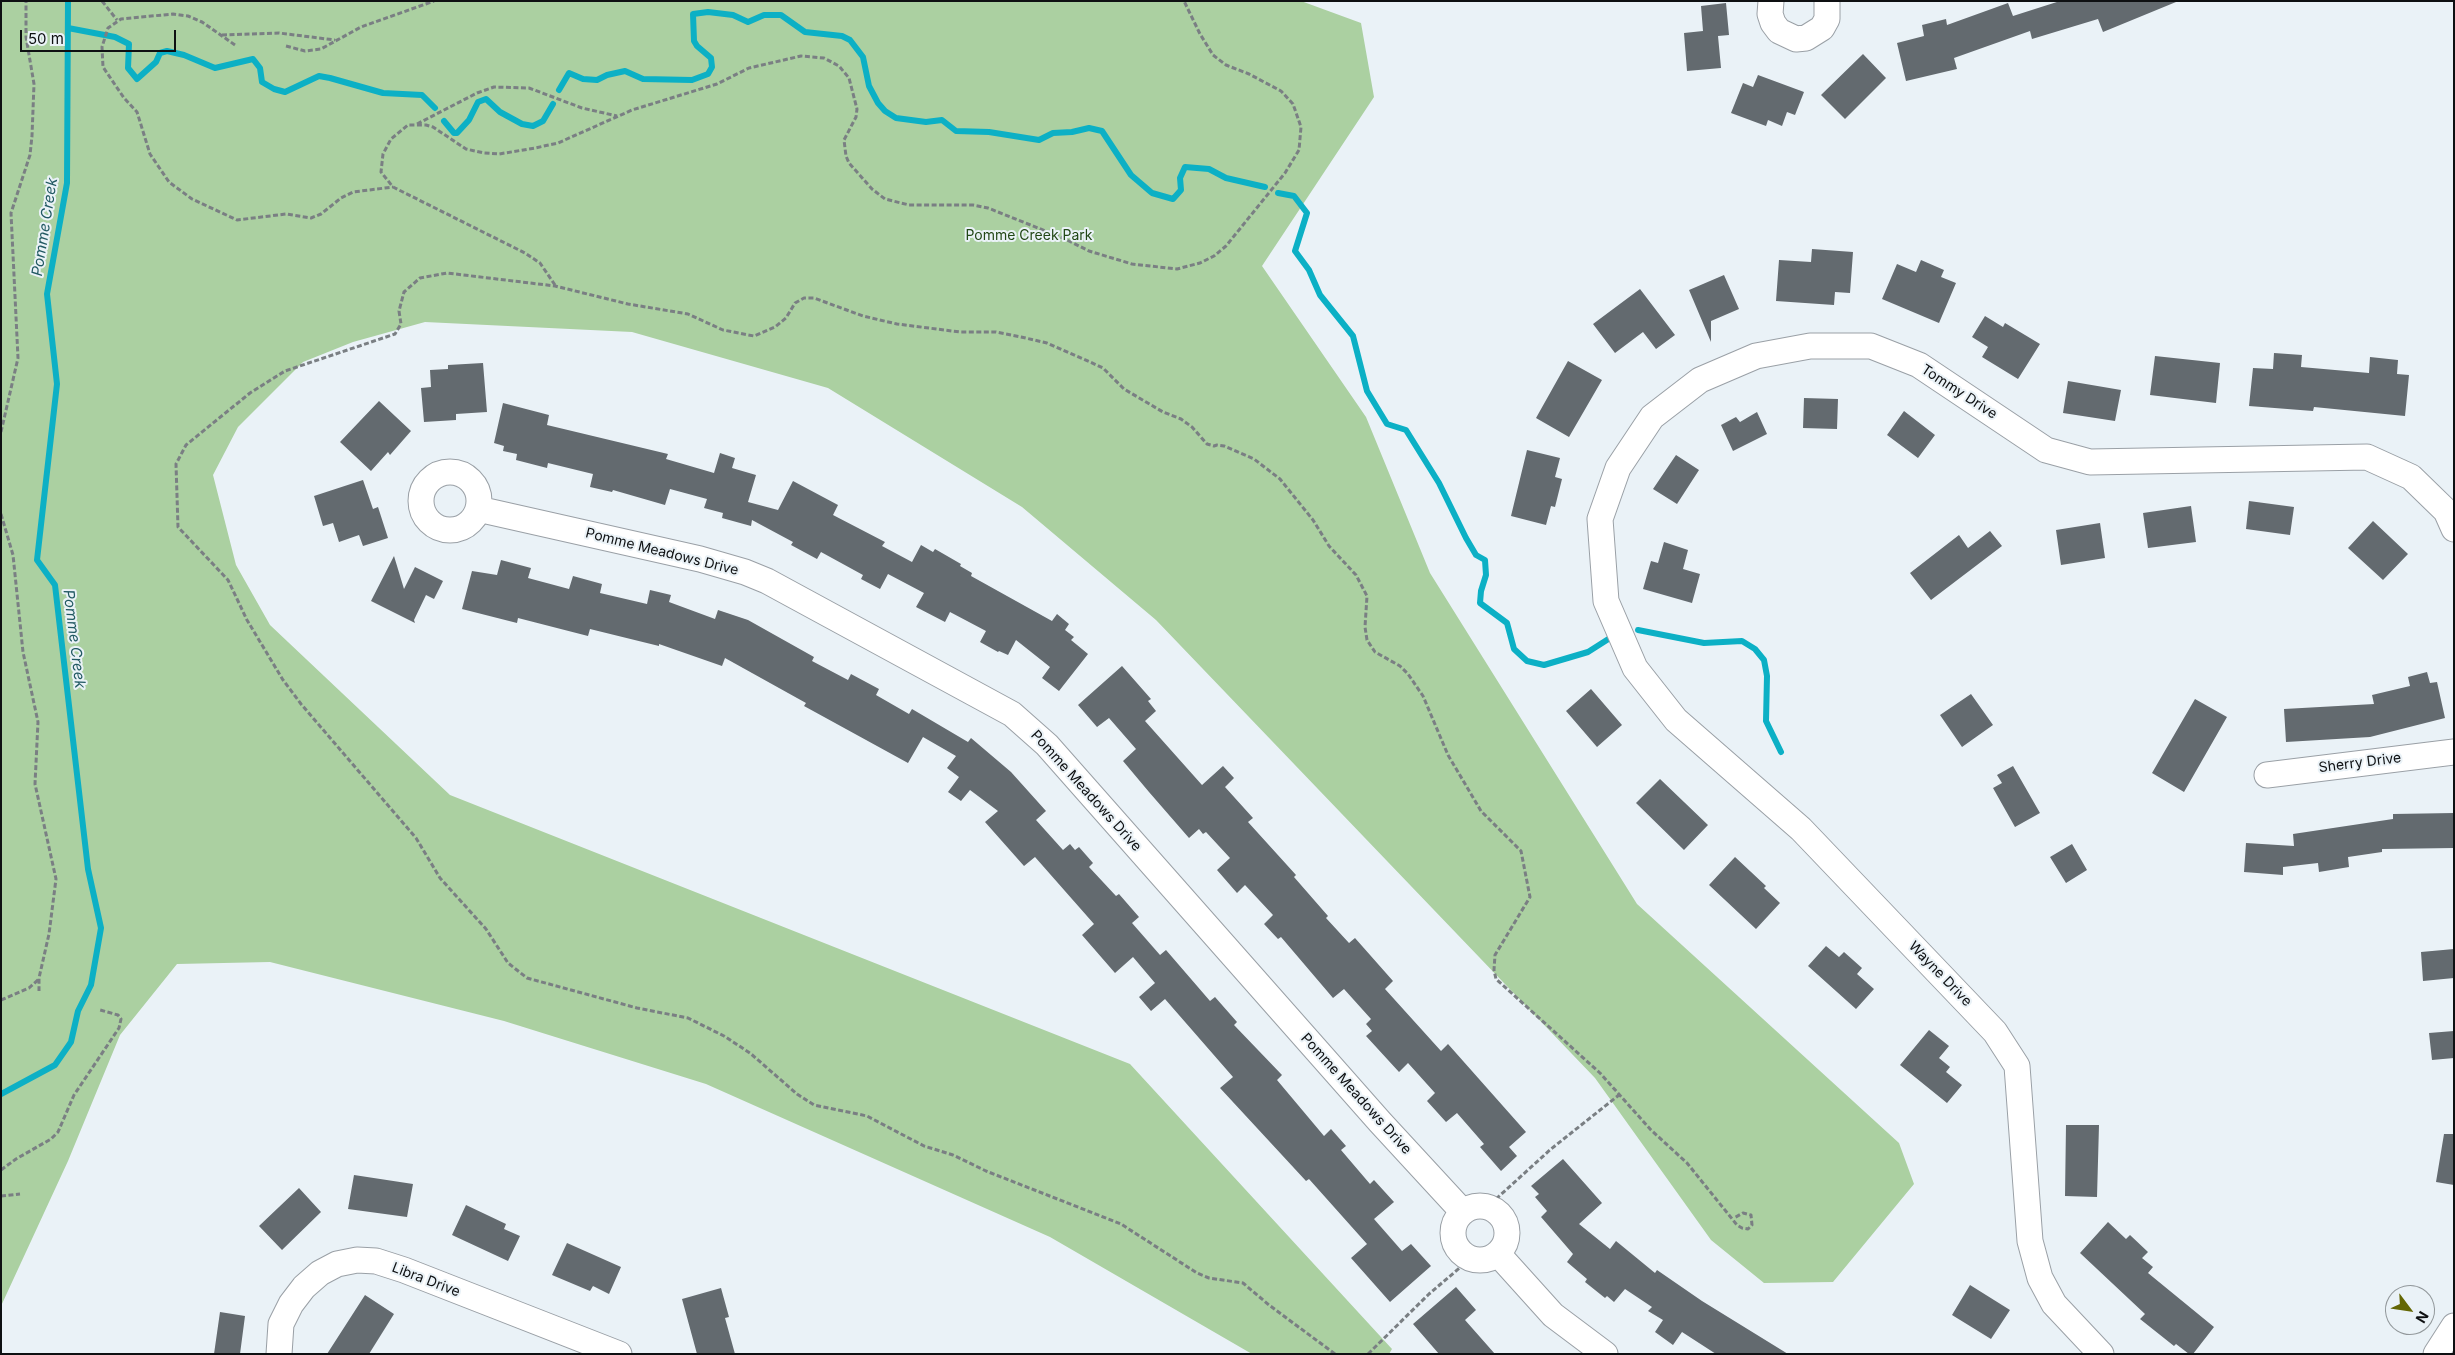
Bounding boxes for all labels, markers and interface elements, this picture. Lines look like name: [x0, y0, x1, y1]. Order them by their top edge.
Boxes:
scale bar: [22, 20, 179, 52]
text: 50 m: [28, 29, 64, 48]
water label: Pomme Creek: [28, 176, 62, 278]
park label: Pomme Creek Park: [965, 228, 1093, 244]
street label: Tommy Drive: [1918, 361, 2000, 423]
street label: Pomme Meadows Drive: [584, 525, 740, 579]
water label: Pomme Creek: [59, 589, 89, 689]
street label: Pomme Meadows Drive: [1027, 727, 1145, 855]
street label: Sherry Drive: [2318, 750, 2402, 776]
street label: Wayne Drive: [1905, 938, 1975, 1010]
street label: Pomme Meadows Drive: [1297, 1030, 1415, 1158]
street label: Libra Drive: [390, 1259, 462, 1301]
north arrow: [2385, 1285, 2435, 1335]
text: N: [2412, 1309, 2432, 1326]

